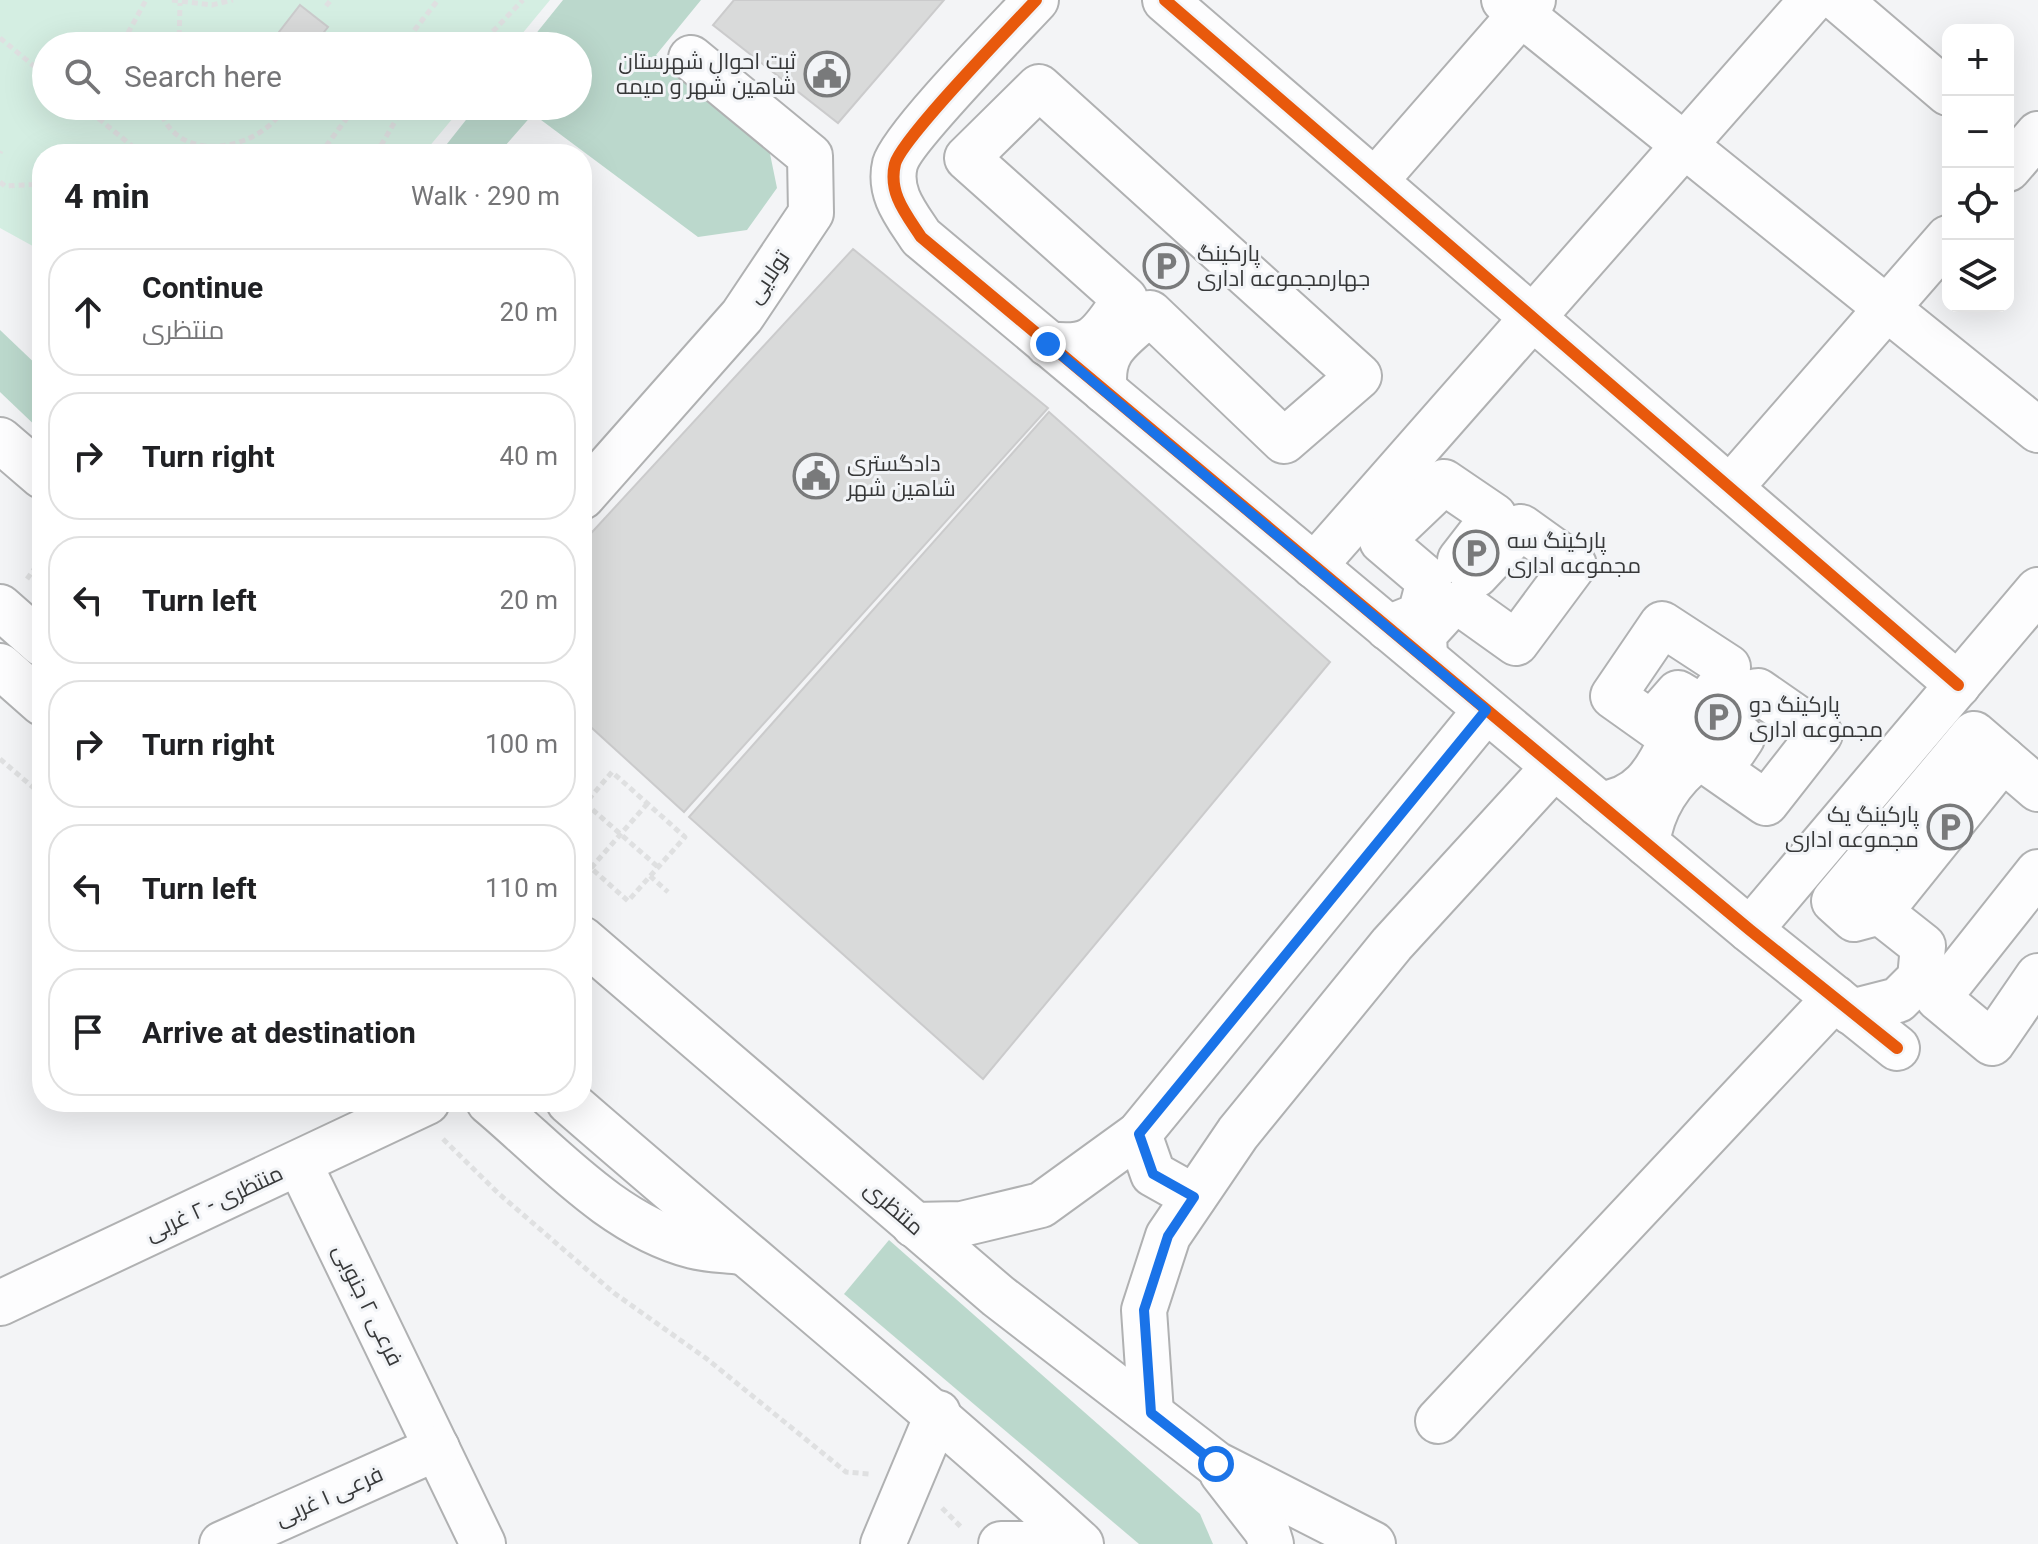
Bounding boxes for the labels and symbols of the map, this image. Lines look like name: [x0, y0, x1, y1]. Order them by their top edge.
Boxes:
place label: ثبت احوال شهرستان شاهین شهر و میمه: [616, 49, 796, 100]
public building icon: ثبت احوال شهرستان شاهین شهر و میمه: [803, 50, 851, 98]
place label: پارکینگ جهارمجموعه اداری: [1197, 241, 1370, 292]
parking icon: پارکینگ جهارمجموعه اداری: [1142, 242, 1190, 290]
street label: تولایی: [741, 246, 795, 309]
route end: [1030, 326, 1066, 362]
place label: دادگستری شاهین شهر: [845, 451, 956, 502]
public building icon: دادگستری شاهین شهر: [792, 452, 840, 500]
place label: پارکینگ سه مجموعه اداری: [1507, 528, 1641, 578]
parking icon: پارکینگ سه مجموعه اداری: [1452, 529, 1500, 577]
place label: پارکینگ دو مجموعه اداری: [1749, 692, 1883, 742]
parking icon: پارکینگ دو مجموعه اداری: [1694, 693, 1742, 741]
place label: پارکینگ یک مجموعه اداری: [1785, 802, 1919, 852]
parking icon: پارکینگ یک مجموعه اداری: [1926, 803, 1974, 851]
street label: منتظری - ۲ غربی: [141, 1160, 287, 1247]
street label: منتظری: [859, 1176, 929, 1240]
street label: فرعی ۲ جنوبی: [327, 1240, 408, 1370]
route start: [1198, 1446, 1234, 1482]
street label: فرعی ۱ غربی: [271, 1461, 387, 1532]

